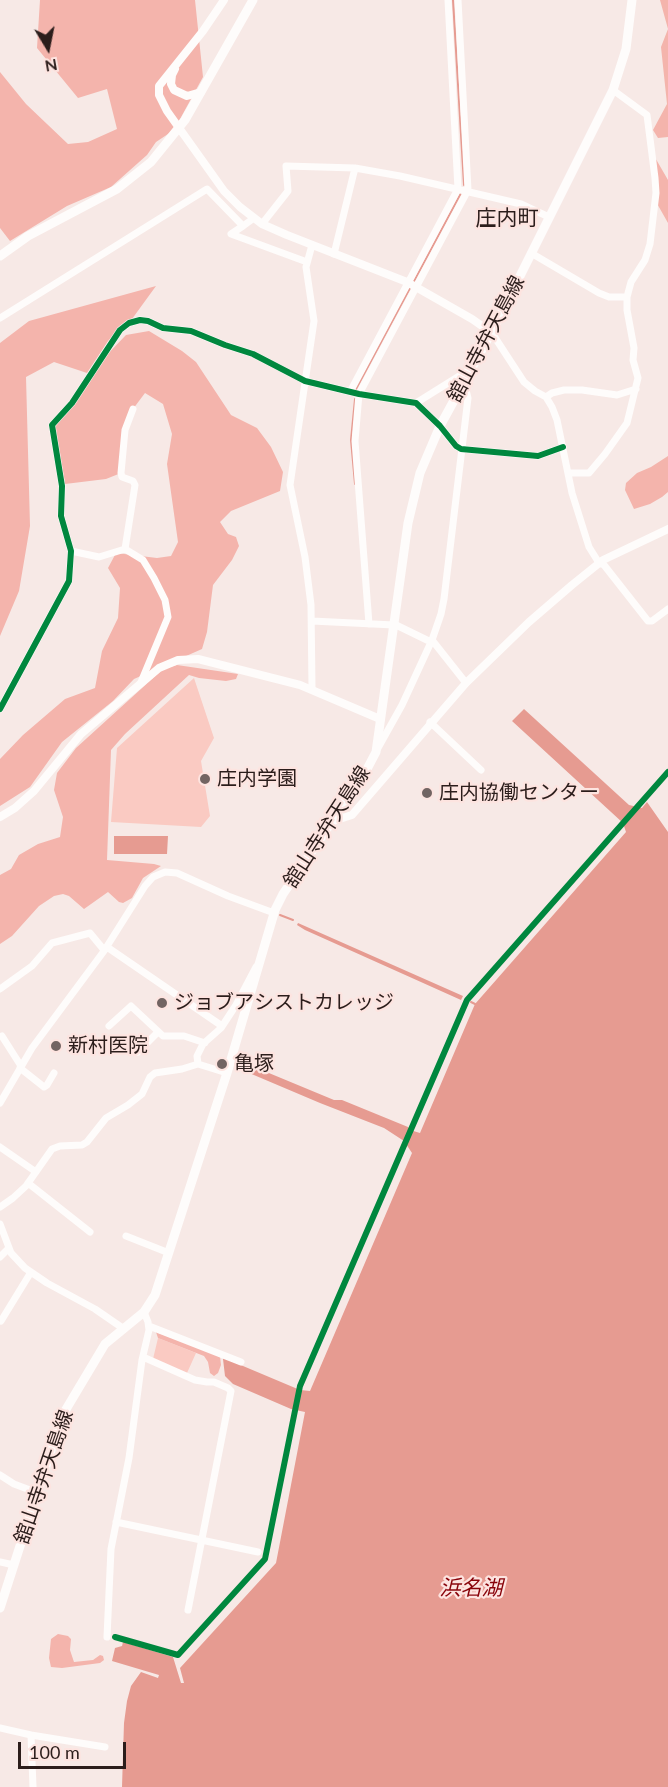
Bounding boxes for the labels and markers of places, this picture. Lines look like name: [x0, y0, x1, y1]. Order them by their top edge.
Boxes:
place label: 庄内学園: [217, 767, 297, 791]
marker: 庄内学園: [198, 772, 212, 786]
place label: 庄内協働センター: [439, 781, 599, 805]
marker: 庄内協働センター: [420, 786, 434, 800]
place label: ジョブアシストカレッジ: [174, 991, 394, 1015]
marker: ジョブアシストカレッジ: [155, 996, 169, 1010]
place label: 新村医院: [68, 1034, 148, 1058]
marker: 新村医院: [49, 1039, 63, 1053]
place label: 亀塚: [234, 1052, 274, 1076]
marker: 亀塚: [215, 1057, 229, 1071]

